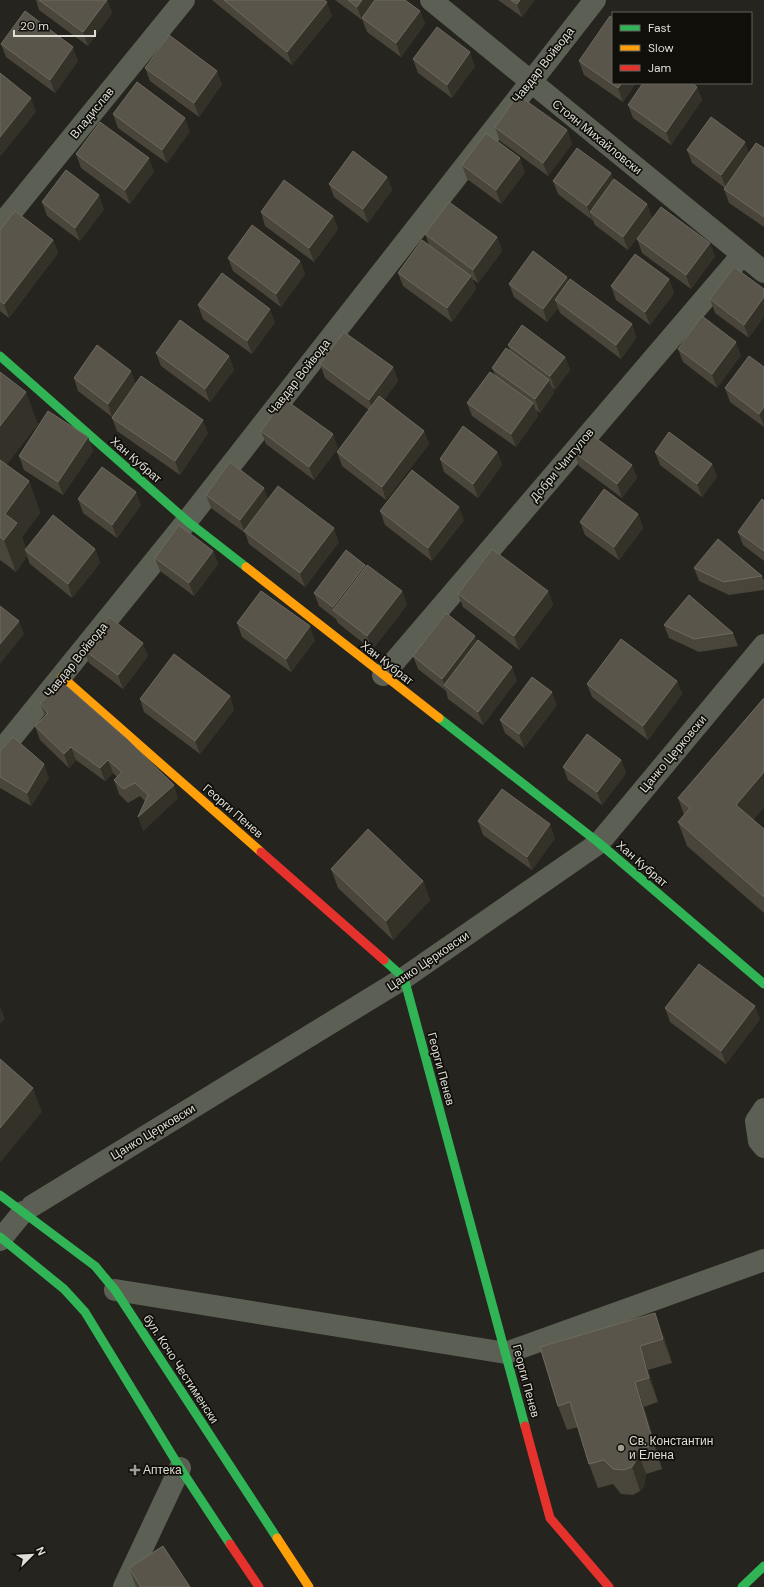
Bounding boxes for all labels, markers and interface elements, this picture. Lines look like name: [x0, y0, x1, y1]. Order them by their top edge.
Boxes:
scale bar: [14, 12, 95, 38]
legend: [612, 12, 752, 84]
text: 20 m: [20, 18, 49, 34]
text: Fast: [648, 20, 671, 36]
street label: Чавдар Войвода: [508, 24, 578, 106]
text: Slow: [648, 40, 674, 56]
text: Jam: [648, 60, 671, 76]
street label: Владислав: [66, 84, 118, 142]
street label: Стоян Михайловски: [549, 96, 645, 178]
street label: Чавдар Войвода: [264, 336, 334, 418]
street label: Добри Чинтулов: [527, 425, 597, 505]
street label: Хан Кубрат: [107, 433, 165, 487]
street label: Чавдар Войвода: [41, 619, 111, 701]
street label: Хан Кубрат: [357, 637, 417, 689]
street label: Цанко Церковски: [636, 712, 710, 796]
street label: Георги Пенев: [199, 780, 267, 842]
street label: Хан Кубрат: [613, 837, 671, 891]
street label: Цанко Церковски: [384, 927, 472, 995]
street label: Георги Пенев: [424, 1031, 458, 1107]
street label: Цанко Церковски: [108, 1100, 198, 1164]
street label: бул. Кочо Честименски: [140, 1311, 222, 1427]
street label: Георги Пенев: [509, 1343, 543, 1419]
place label: Св. Константин и Елена: [629, 1433, 713, 1463]
marker: Св. Константин и Елена: [616, 1443, 626, 1453]
place label: Аптека: [143, 1462, 182, 1478]
marker: Аптека: [130, 1465, 140, 1475]
north arrow: [12, 1535, 52, 1575]
text: N: [33, 1544, 49, 1557]

